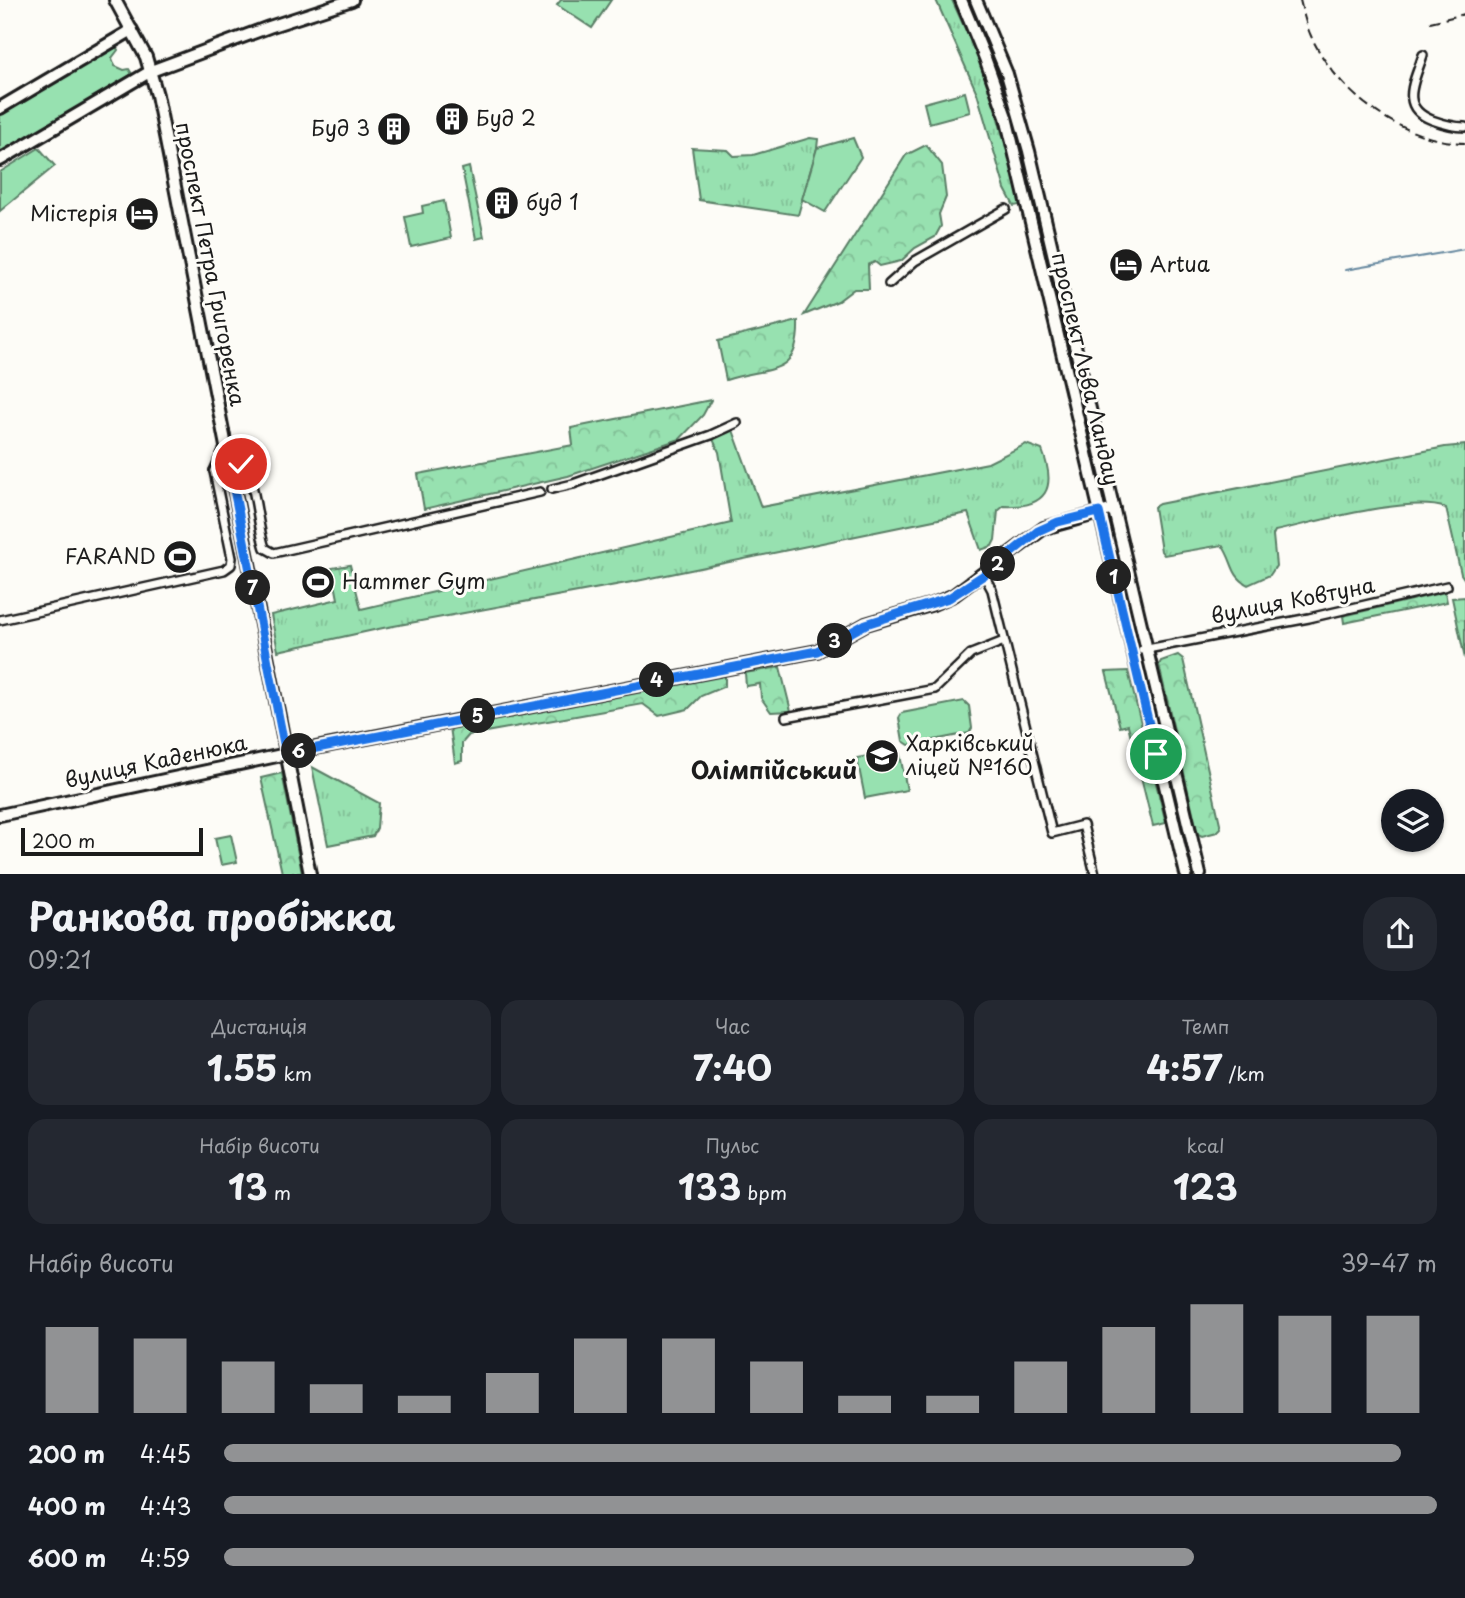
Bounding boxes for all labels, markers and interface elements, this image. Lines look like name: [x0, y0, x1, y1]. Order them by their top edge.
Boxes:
building icon: Буд 2: [433, 100, 471, 138]
place label: Буд 2: [476, 101, 536, 133]
building icon: Буд 3: [375, 110, 413, 148]
place label: Буд 3: [311, 111, 370, 143]
street label: проспект Петра Григоренка: [169, 119, 255, 408]
building icon: буд 1: [483, 184, 521, 222]
place label: буд 1: [526, 185, 579, 217]
hotel icon: Містерія: [123, 195, 161, 233]
place label: Містерія: [30, 196, 118, 228]
hotel icon: Artua: [1107, 246, 1145, 284]
place label: Artua: [1150, 247, 1210, 279]
street label: проспект Льва Ландау: [1045, 249, 1129, 488]
pin: [211, 434, 271, 494]
icon: check: [222, 445, 260, 483]
sports icon: FARAND: [161, 538, 199, 576]
place label: FARAND: [65, 539, 156, 571]
pin: 2: [981, 546, 1016, 582]
text: 2: [991, 549, 1004, 577]
pin: 1: [1096, 560, 1132, 594]
text: 1: [1109, 562, 1118, 590]
sports icon: Hammer Gym: [299, 563, 337, 601]
place label: Hammer Gym: [342, 564, 486, 596]
street label: вулиця Ковтуна: [1208, 567, 1377, 631]
pin: 7: [236, 570, 270, 606]
text: 7: [247, 573, 258, 601]
pin: 3: [818, 624, 852, 658]
text: 3: [828, 626, 841, 654]
pin: 4: [640, 662, 674, 698]
text: 4: [650, 665, 663, 693]
pin: 5: [461, 698, 496, 734]
text: 5: [471, 701, 484, 729]
pin: [1126, 724, 1186, 784]
street label: вулиця Каденюка: [62, 725, 250, 795]
place label: Харківський ліцей №160: [905, 726, 1034, 782]
pin: 6: [282, 734, 316, 768]
icon: arrive: [1137, 735, 1175, 773]
text: 6: [292, 736, 305, 764]
school or university icon: Харківський ліцей №160: [863, 737, 901, 775]
district label: Олімпійський: [691, 751, 857, 787]
map controls: [1381, 789, 1444, 852]
button: layers: [1381, 789, 1444, 852]
scale bar: [21, 824, 203, 856]
text: 200 m: [32, 826, 95, 854]
text: Ранкова пробіжка: [28, 887, 395, 944]
button: share: [1363, 897, 1437, 971]
text: 09:21: [28, 942, 91, 977]
text: Дистанція: [212, 1012, 307, 1040]
text: Час: [715, 1012, 750, 1040]
text: Темп: [1181, 1012, 1230, 1040]
text: 1.55: [207, 1040, 277, 1093]
text: 7:40: [693, 1040, 772, 1093]
text: 4:57: [1146, 1040, 1222, 1093]
text: km: [277, 1059, 312, 1087]
text: /km: [1222, 1059, 1265, 1087]
text: Набір висоти: [199, 1131, 320, 1159]
text: Пульс: [706, 1131, 759, 1159]
text: kcal: [1187, 1131, 1224, 1159]
text: 13: [228, 1159, 268, 1212]
text: 133: [678, 1159, 741, 1212]
text: 123: [1173, 1159, 1238, 1212]
text: m: [268, 1178, 291, 1206]
text: bpm: [741, 1178, 787, 1206]
text: Набір висоти: [28, 1245, 174, 1280]
text: 39–47 m: [1341, 1245, 1437, 1280]
text: 200 m: [28, 1436, 105, 1471]
text: 4:45: [140, 1436, 191, 1471]
text: 400 m: [28, 1488, 106, 1523]
text: 4:43: [140, 1488, 192, 1523]
text: 600 m: [28, 1540, 106, 1575]
text: 4:59: [140, 1540, 190, 1575]

